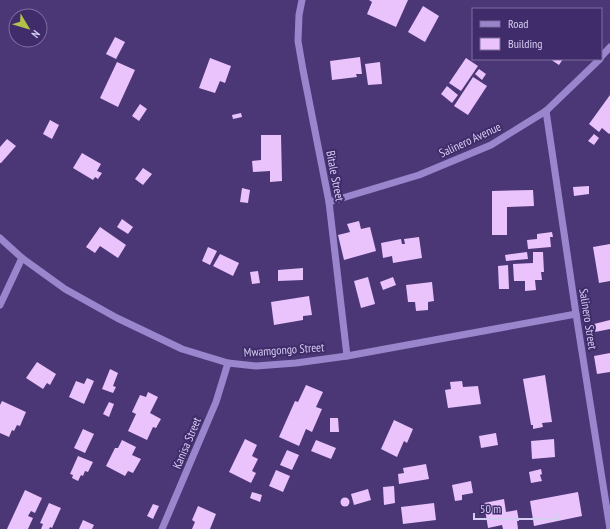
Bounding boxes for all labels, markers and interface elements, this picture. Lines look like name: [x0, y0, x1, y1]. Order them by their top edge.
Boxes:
north arrow: [8, 8, 48, 48]
legend: [472, 8, 602, 60]
text: Road: [508, 16, 528, 31]
text: N: [29, 28, 43, 41]
text: Building: [508, 36, 543, 51]
street label: Salinero Avenue: [436, 119, 503, 160]
street label: Bitale Street: [323, 149, 348, 203]
street label: Salinero Street: [576, 287, 601, 351]
street label: Mwamgongo Street: [243, 339, 325, 360]
street label: Kanisa Street: [169, 414, 204, 471]
scale bar: [474, 495, 559, 521]
text: 50 m: [480, 501, 501, 516]

